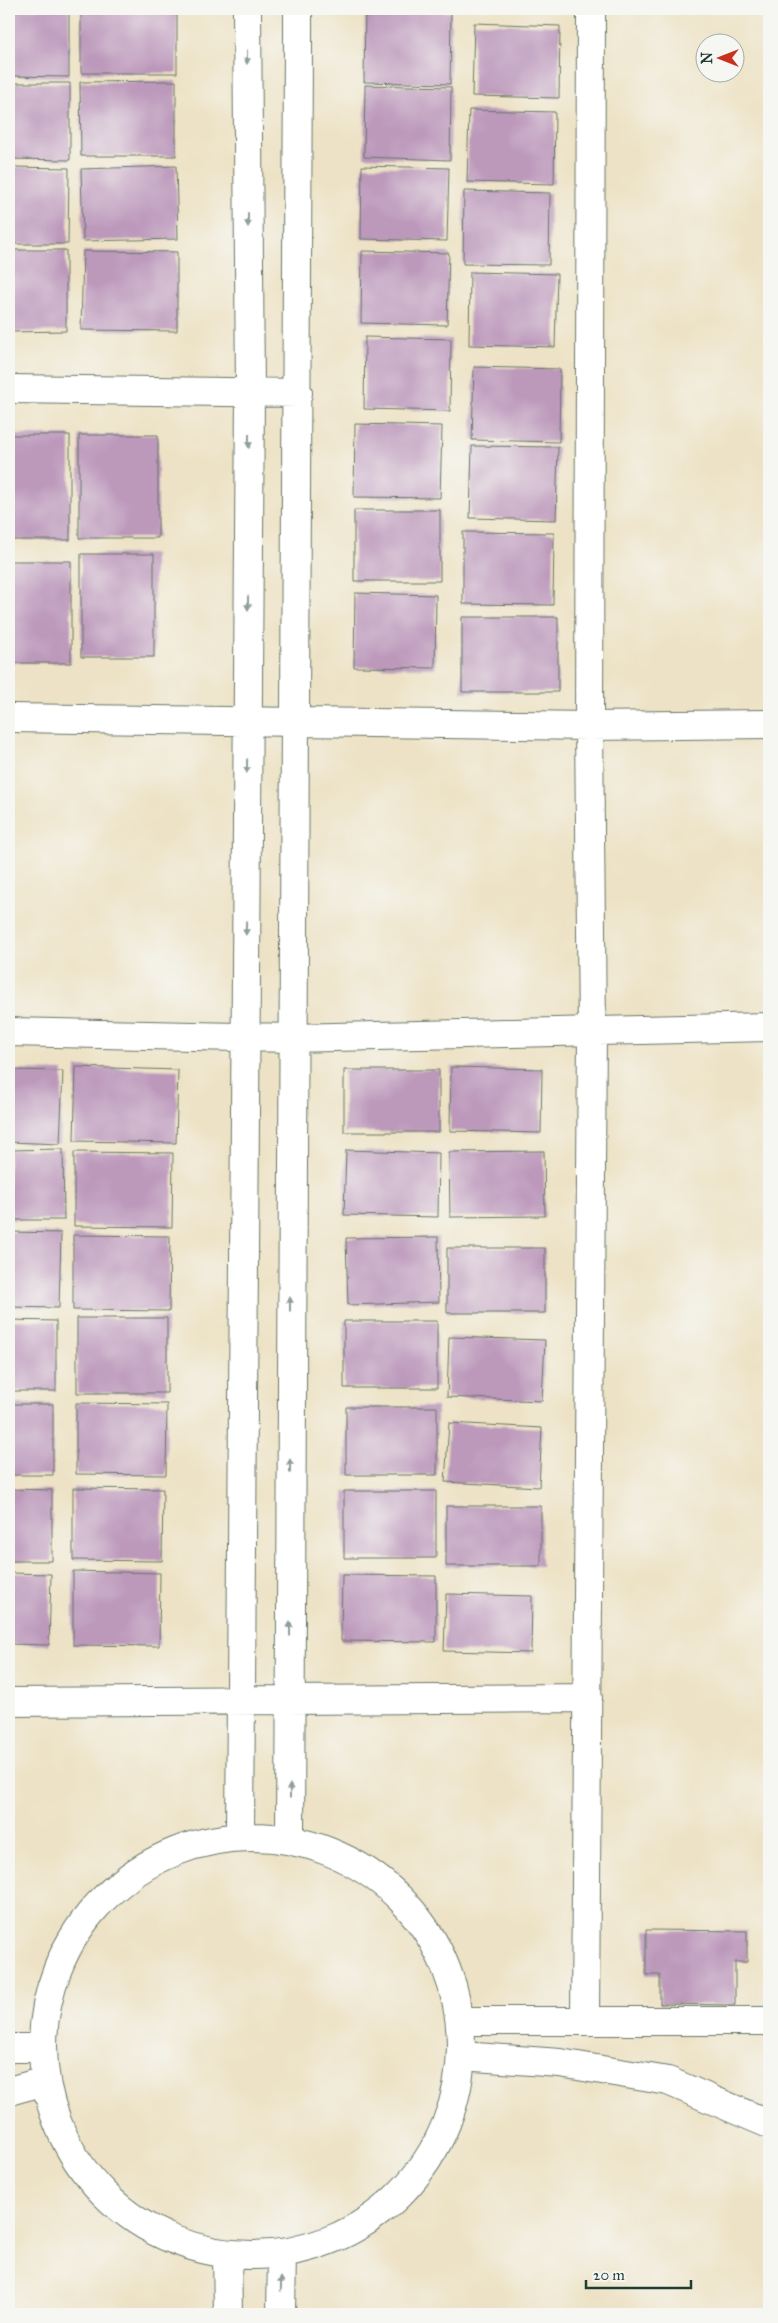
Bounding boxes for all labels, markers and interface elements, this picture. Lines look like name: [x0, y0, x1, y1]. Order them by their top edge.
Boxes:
north arrow: [696, 32, 746, 82]
one-way arrow: [243, 50, 251, 66]
text: N: [699, 52, 716, 64]
one-way arrow: [244, 212, 252, 228]
one-way arrow: [245, 433, 253, 449]
one-way arrow: [244, 595, 252, 611]
one-way arrow: [243, 758, 251, 774]
one-way arrow: [241, 920, 249, 936]
one-way arrow: [286, 1295, 294, 1311]
one-way arrow: [286, 1458, 294, 1474]
one-way arrow: [286, 1620, 294, 1636]
one-way arrow: [286, 1783, 294, 1799]
scale bar: [586, 2258, 690, 2290]
text: 20 m: [593, 2266, 625, 2284]
one-way arrow: [277, 2276, 285, 2292]

